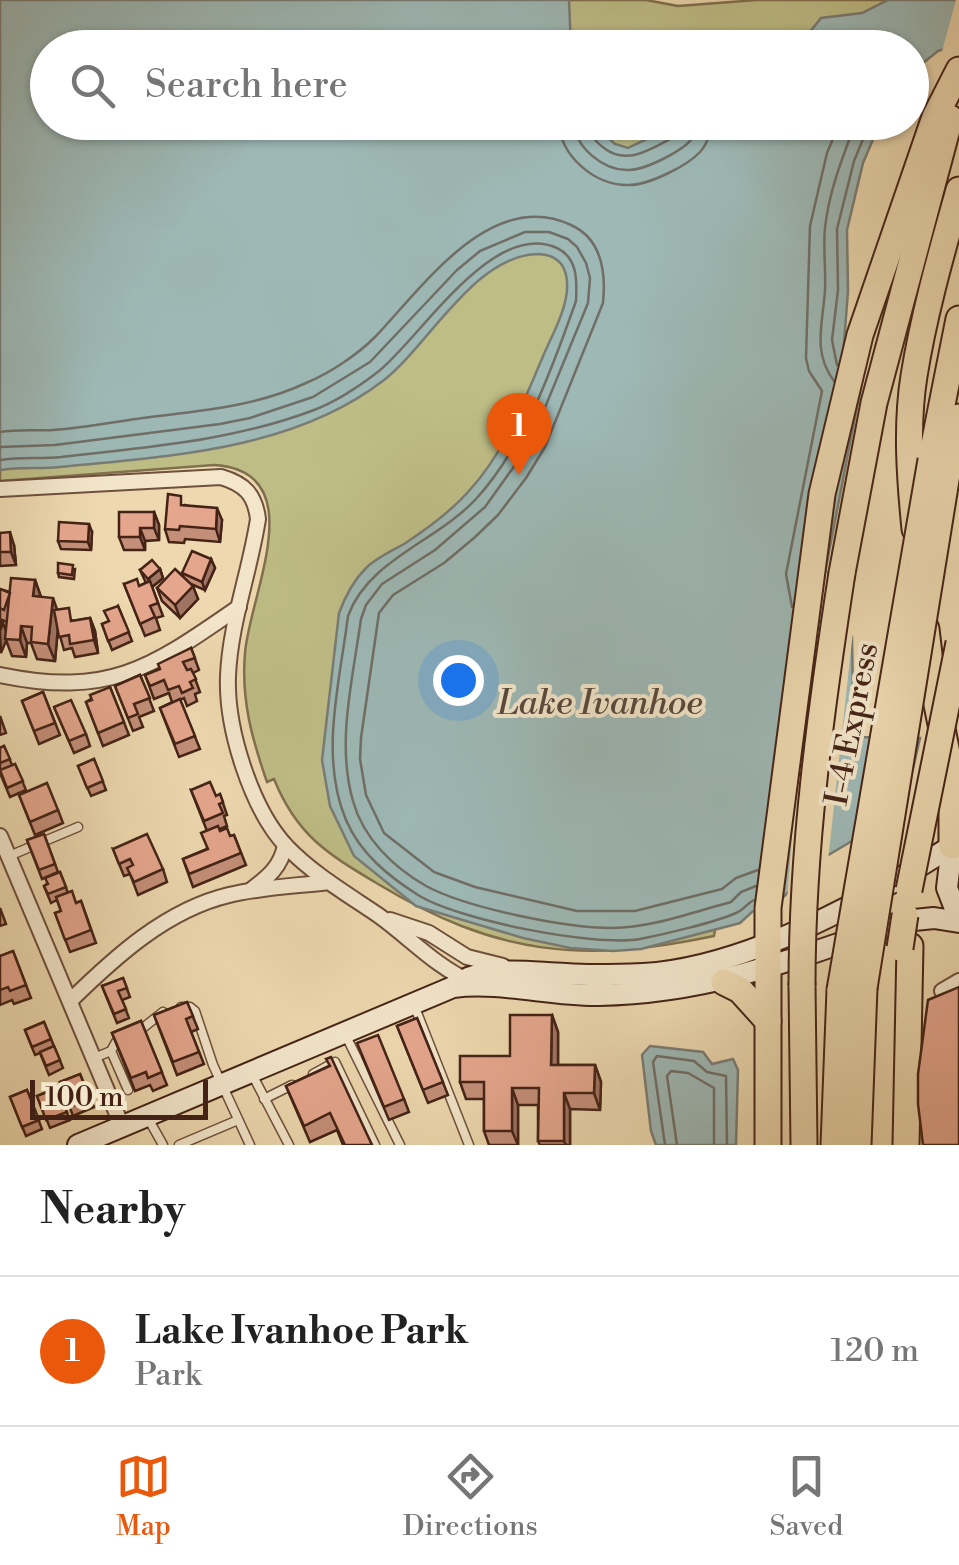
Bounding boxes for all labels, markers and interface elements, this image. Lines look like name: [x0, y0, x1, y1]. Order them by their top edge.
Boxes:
search box: [30, 30, 929, 140]
icon: search: [65, 58, 120, 113]
text: Search here: [145, 62, 348, 109]
pin: 1: [486, 392, 552, 475]
street label: I-4 Express: [817, 639, 887, 809]
your location: [433, 655, 484, 706]
water label: Lake Ivanhoe: [496, 682, 703, 725]
scale bar: [30, 1075, 208, 1120]
text: 100 m: [45, 1080, 124, 1115]
text: Nearby: [40, 1184, 185, 1237]
text: Lake Ivanhoe Park: [135, 1308, 468, 1355]
text: 1: [65, 1331, 80, 1371]
text: 120 m: [830, 1331, 919, 1371]
text: Park: [135, 1355, 202, 1395]
tab: Map: [116, 1449, 171, 1544]
tab: Directions: [403, 1449, 538, 1544]
tab: Saved: [770, 1449, 843, 1544]

